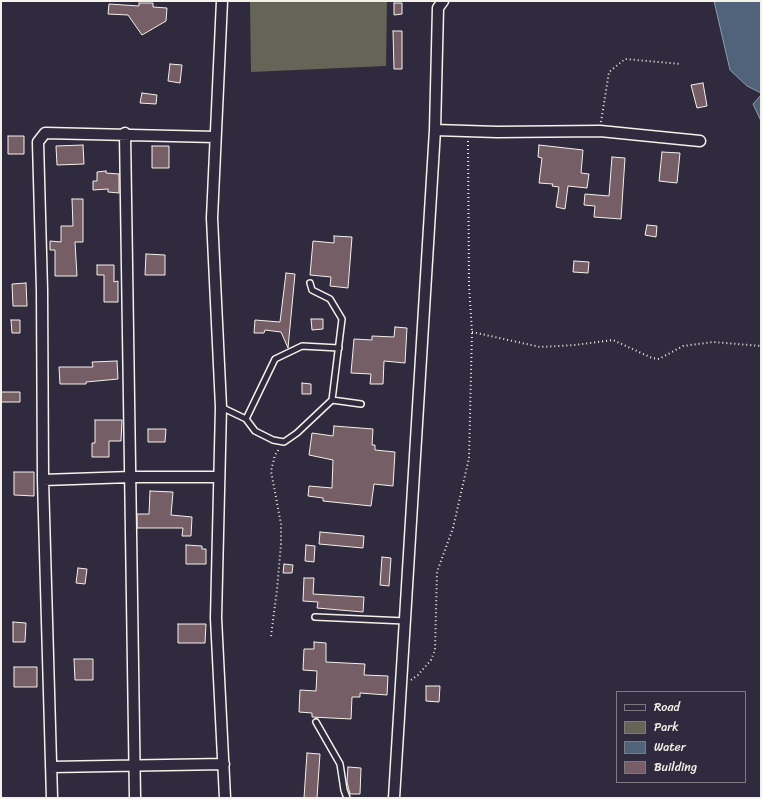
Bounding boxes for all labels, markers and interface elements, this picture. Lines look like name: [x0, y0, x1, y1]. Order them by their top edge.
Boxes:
legend: [616, 691, 746, 783]
text: Road: [654, 696, 680, 718]
text: Park: [654, 716, 679, 738]
text: Water: [654, 736, 686, 758]
text: Building: [654, 756, 697, 778]

